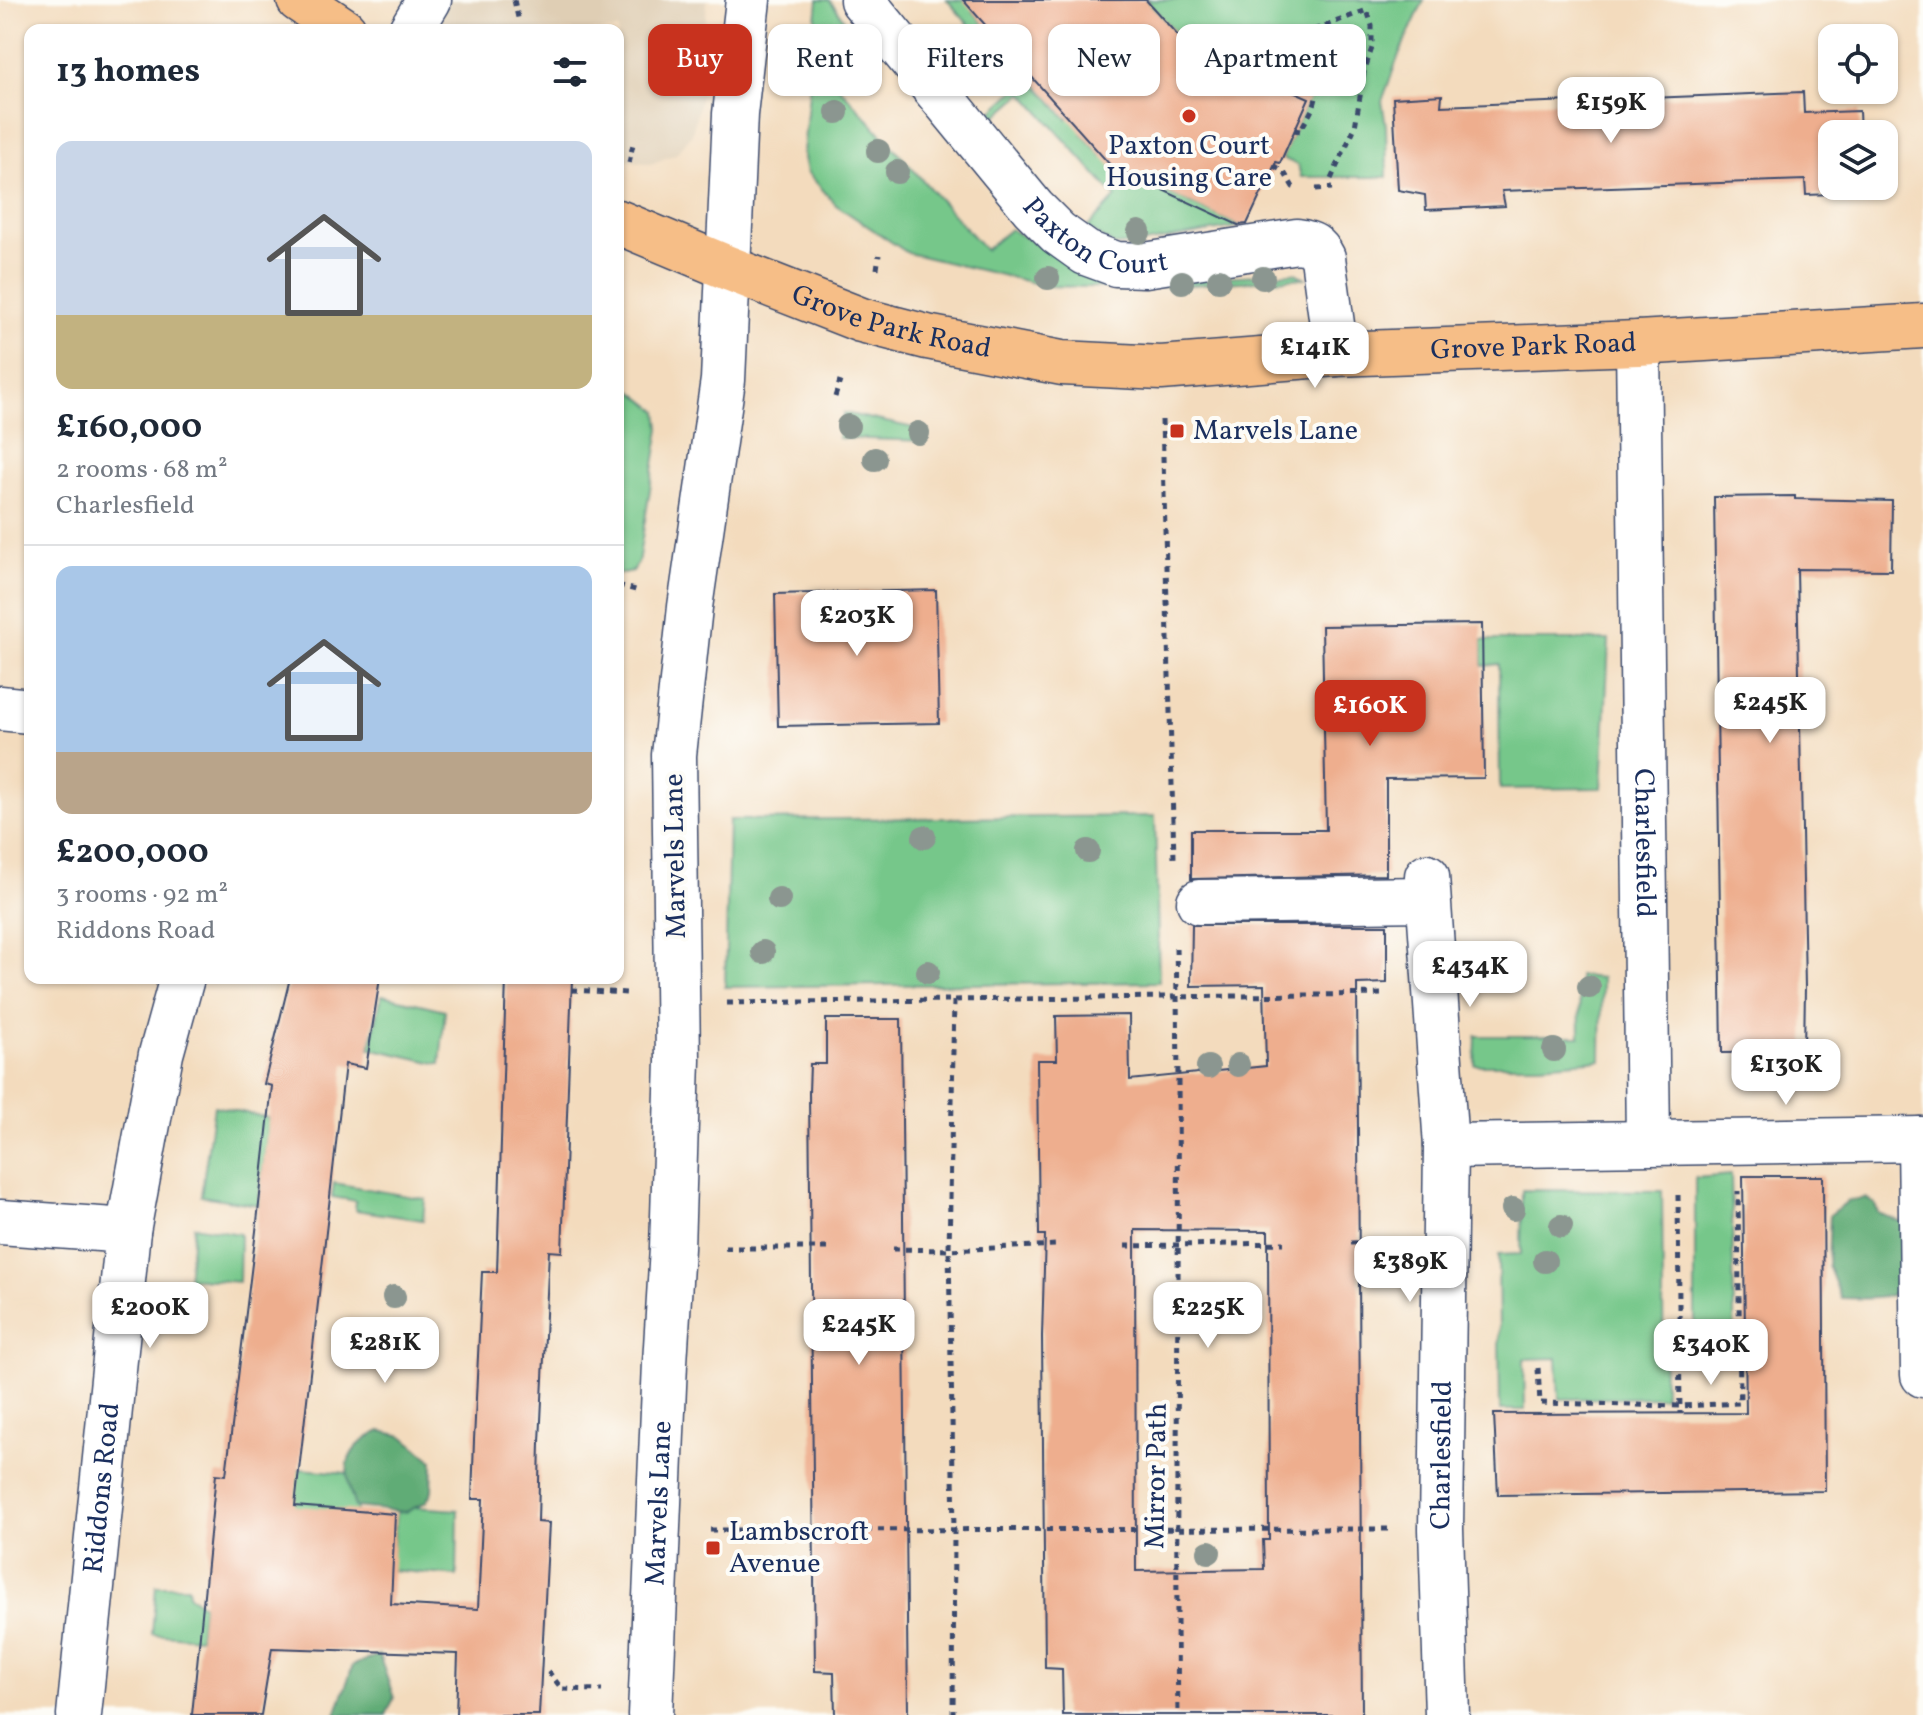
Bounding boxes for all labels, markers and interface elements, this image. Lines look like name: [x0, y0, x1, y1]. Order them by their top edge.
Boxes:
chip: Buy: [648, 24, 752, 96]
chip: Rent: [768, 24, 882, 96]
chip: Filters: [898, 24, 1032, 96]
chip: New: [1048, 24, 1160, 96]
chip: Apartment: [1176, 24, 1366, 96]
map controls: [1818, 24, 1898, 200]
button: locate: [1818, 24, 1898, 104]
text: 13 homes: [56, 49, 200, 96]
icon: filters: [548, 50, 592, 94]
pin: £159K: [1555, 77, 1667, 145]
text: £159K: [1576, 85, 1646, 121]
marker: Paxton Court Housing Care: [1180, 107, 1198, 125]
button: layers: [1818, 120, 1898, 200]
place label: Paxton Court Housing Care: [1106, 127, 1272, 198]
street label: Paxton Court: [1013, 189, 1171, 285]
icon: home: [252, 193, 396, 337]
street label: Grove Park Road: [786, 275, 994, 368]
pin: £141K: [1259, 322, 1371, 390]
street label: Grove Park Road: [1430, 324, 1637, 370]
text: £141K: [1280, 330, 1350, 366]
text: £160,000: [56, 405, 202, 452]
place label: Marvels Lane: [1193, 412, 1358, 451]
marker: Marvels Lane: [1168, 422, 1186, 440]
text: 2 rooms · 68 m²: [56, 452, 228, 488]
text: Charlesfield: [56, 488, 195, 524]
pin: £203K: [801, 590, 913, 658]
text: £203K: [819, 598, 895, 634]
icon: home: [252, 618, 396, 762]
pin: £245K: [1714, 677, 1826, 745]
pin: £160K: [1314, 680, 1426, 748]
text: £245K: [1733, 685, 1807, 721]
text: £160K: [1333, 688, 1407, 724]
street label: Charlesfield: [1624, 768, 1665, 918]
street label: Marvels Lane: [655, 773, 697, 939]
text: £200,000: [56, 830, 209, 877]
text: 3 rooms · 92 m²: [56, 877, 228, 913]
text: Riddons Road: [56, 913, 215, 949]
pin: £434K: [1414, 941, 1526, 1009]
text: £434K: [1431, 949, 1509, 985]
pin: £130K: [1730, 1039, 1842, 1107]
text: £130K: [1749, 1047, 1823, 1083]
pin: £389K: [1354, 1236, 1466, 1304]
text: £389K: [1372, 1244, 1448, 1280]
pin: £200K: [94, 1282, 206, 1350]
pin: £225K: [1152, 1282, 1264, 1350]
text: £200K: [110, 1290, 190, 1326]
text: £225K: [1171, 1290, 1245, 1326]
pin: £245K: [803, 1299, 915, 1367]
text: £245K: [822, 1307, 896, 1343]
pin: £281K: [329, 1317, 441, 1385]
pin: £340K: [1655, 1319, 1767, 1387]
text: £281K: [349, 1325, 421, 1361]
text: £340K: [1672, 1327, 1750, 1363]
street label: Charlesfield: [1421, 1380, 1462, 1530]
street label: Riddons Road: [74, 1401, 130, 1576]
street label: Mirror Path: [1136, 1402, 1178, 1550]
street label: Marvels Lane: [636, 1420, 682, 1587]
place label: Lambscroft Avenue: [729, 1513, 869, 1584]
marker: Lambscroft Avenue: [704, 1539, 722, 1557]

